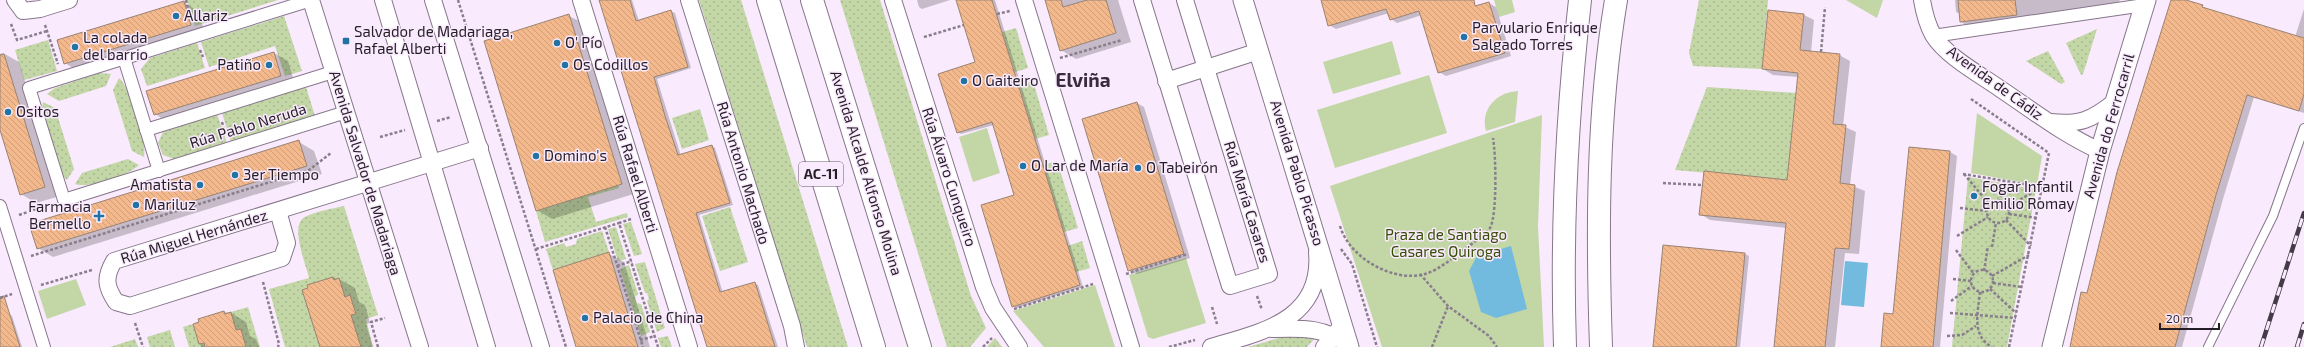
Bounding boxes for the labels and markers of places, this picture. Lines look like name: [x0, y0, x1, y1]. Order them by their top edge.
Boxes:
place label: Allariz: [184, 6, 228, 24]
marker: Allariz: [171, 11, 181, 21]
place label: Parvulario Enrique Salgado Torres: [1472, 18, 1598, 53]
place label: Salvador de Madariaga, Rafael Alberti: [354, 22, 513, 57]
place label: La colada del barrio: [83, 28, 148, 63]
marker: Parvulario Enrique Salgado Torres: [1459, 32, 1469, 42]
place label: O' Pío: [565, 33, 602, 51]
marker: Salvador de Madariaga, Rafael Alberti: [341, 36, 351, 46]
marker: O' Pío: [552, 38, 562, 48]
marker: La colada del barrio: [70, 42, 80, 52]
place label: Patiño: [217, 55, 261, 73]
place label: Os Codillos: [573, 55, 648, 73]
marker: Patiño: [264, 60, 274, 70]
marker: Os Codillos: [560, 60, 570, 70]
place label: O Gaiteiro: [972, 71, 1039, 89]
marker: O Gaiteiro: [959, 76, 969, 86]
place label: Ositos: [16, 102, 59, 120]
marker: Ositos: [3, 107, 13, 117]
place label: Domino's: [544, 146, 607, 164]
marker: Domino's: [531, 151, 541, 161]
place label: O Lar de María: [1031, 156, 1129, 174]
place label: O Tabeirón: [1146, 158, 1218, 176]
marker: O Lar de María: [1018, 161, 1028, 171]
marker: O Tabeirón: [1133, 163, 1143, 173]
place label: 3er Tiempo: [243, 165, 319, 183]
marker: 3er Tiempo: [230, 170, 240, 180]
place label: Amatista: [130, 175, 192, 193]
place label: Fogar Infantil Emilio Romay: [1982, 177, 2074, 212]
marker: Amatista: [195, 180, 205, 190]
marker: Fogar Infantil Emilio Romay: [1969, 191, 1979, 201]
place label: Mariluz: [144, 195, 196, 213]
place label: Farmacia Bermello: [28, 197, 91, 232]
marker: Mariluz: [131, 200, 141, 210]
marker: Farmacia Bermello: [94, 211, 104, 221]
place label: Palacio de China: [593, 308, 704, 326]
marker: Palacio de China: [580, 313, 590, 323]

